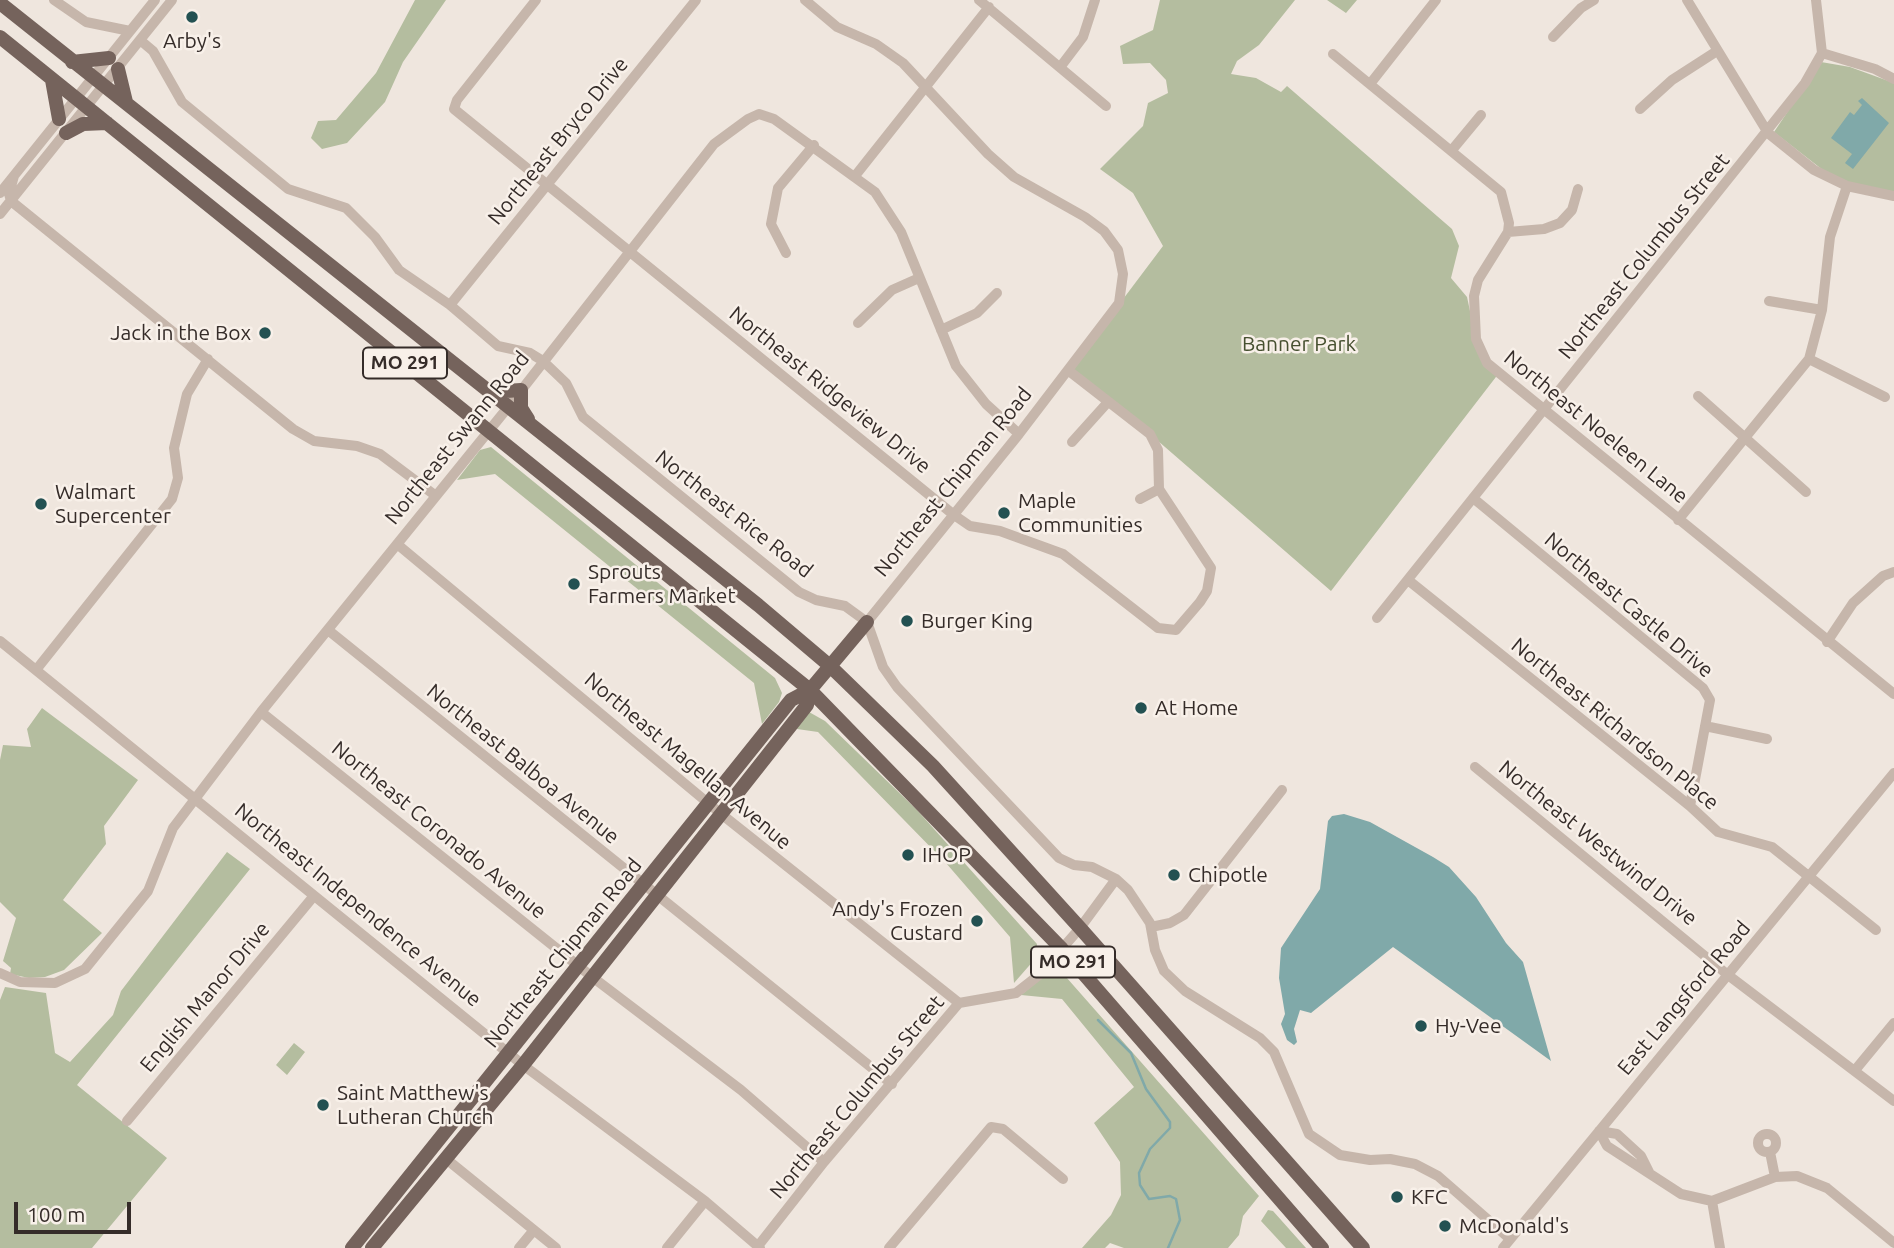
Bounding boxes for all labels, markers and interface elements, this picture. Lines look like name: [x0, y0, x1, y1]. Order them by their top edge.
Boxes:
marker: Arby's: [184, 9, 200, 25]
place label: Arby's: [163, 28, 221, 54]
street label: Northeast Bryco Drive: [483, 52, 633, 230]
street label: Northeast Columbus Street: [1553, 148, 1735, 364]
street label: Northeast Ridgeview Drive: [724, 301, 936, 479]
place label: Jack in the Box: [110, 320, 251, 346]
marker: Jack in the Box: [257, 325, 273, 341]
park label: Banner Park: [1242, 331, 1356, 357]
street label: Northeast Noeleen Lane: [1499, 345, 1693, 509]
street label: Northeast Swann Road: [379, 346, 535, 530]
road number: MO 291: [363, 348, 447, 378]
street label: Northeast Chipman Road: [869, 382, 1037, 582]
street label: Northeast Rice Road: [650, 445, 818, 583]
place label: Walmart Supercenter: [55, 479, 171, 529]
place label: Maple Communities: [1018, 488, 1143, 538]
marker: Walmart Supercenter: [33, 496, 49, 512]
marker: Maple Communities: [996, 505, 1012, 521]
street label: Northeast Castle Drive: [1539, 527, 1719, 683]
place label: Sprouts Farmers Market: [588, 559, 736, 609]
marker: Sprouts Farmers Market: [566, 576, 582, 592]
place label: Burger King: [921, 608, 1033, 634]
marker: Burger King: [899, 613, 915, 629]
street label: Northeast Richardson Place: [1506, 633, 1724, 815]
street label: Northeast Magellan Avenue: [579, 667, 797, 855]
street label: Northeast Balboa Avenue: [422, 679, 624, 849]
place label: At Home: [1155, 695, 1238, 721]
marker: At Home: [1133, 700, 1149, 716]
street label: Northeast Coronado Avenue: [327, 736, 551, 924]
street label: Northeast Westwind Drive: [1494, 755, 1702, 931]
street label: Northeast Independence Avenue: [230, 798, 486, 1012]
place label: IHOP: [922, 842, 971, 868]
marker: IHOP: [900, 847, 916, 863]
street label: Northeast Chipman Road: [479, 853, 647, 1053]
place label: Chipotle: [1188, 862, 1268, 888]
marker: Chipotle: [1166, 867, 1182, 883]
place label: Andy's Frozen Custard: [832, 896, 963, 946]
marker: Andy's Frozen Custard: [969, 913, 985, 929]
street label: East Langsford Road: [1612, 916, 1756, 1080]
street label: English Manor Drive: [135, 917, 275, 1077]
road number: MO 291: [1031, 946, 1115, 978]
street label: Northeast Columbus Street: [765, 990, 949, 1204]
place label: Hy-Vee: [1435, 1013, 1502, 1039]
marker: Hy-Vee: [1413, 1018, 1429, 1034]
place label: Saint Matthew's Lutheran Church: [337, 1080, 494, 1130]
marker: Saint Matthew's Lutheran Church: [315, 1097, 331, 1113]
place label: KFC: [1411, 1184, 1448, 1210]
scale bar: [18, 1188, 135, 1232]
marker: KFC: [1389, 1189, 1405, 1205]
text: 100 m: [27, 1202, 85, 1226]
place label: McDonald's: [1459, 1213, 1569, 1239]
marker: McDonald's: [1437, 1218, 1453, 1234]

